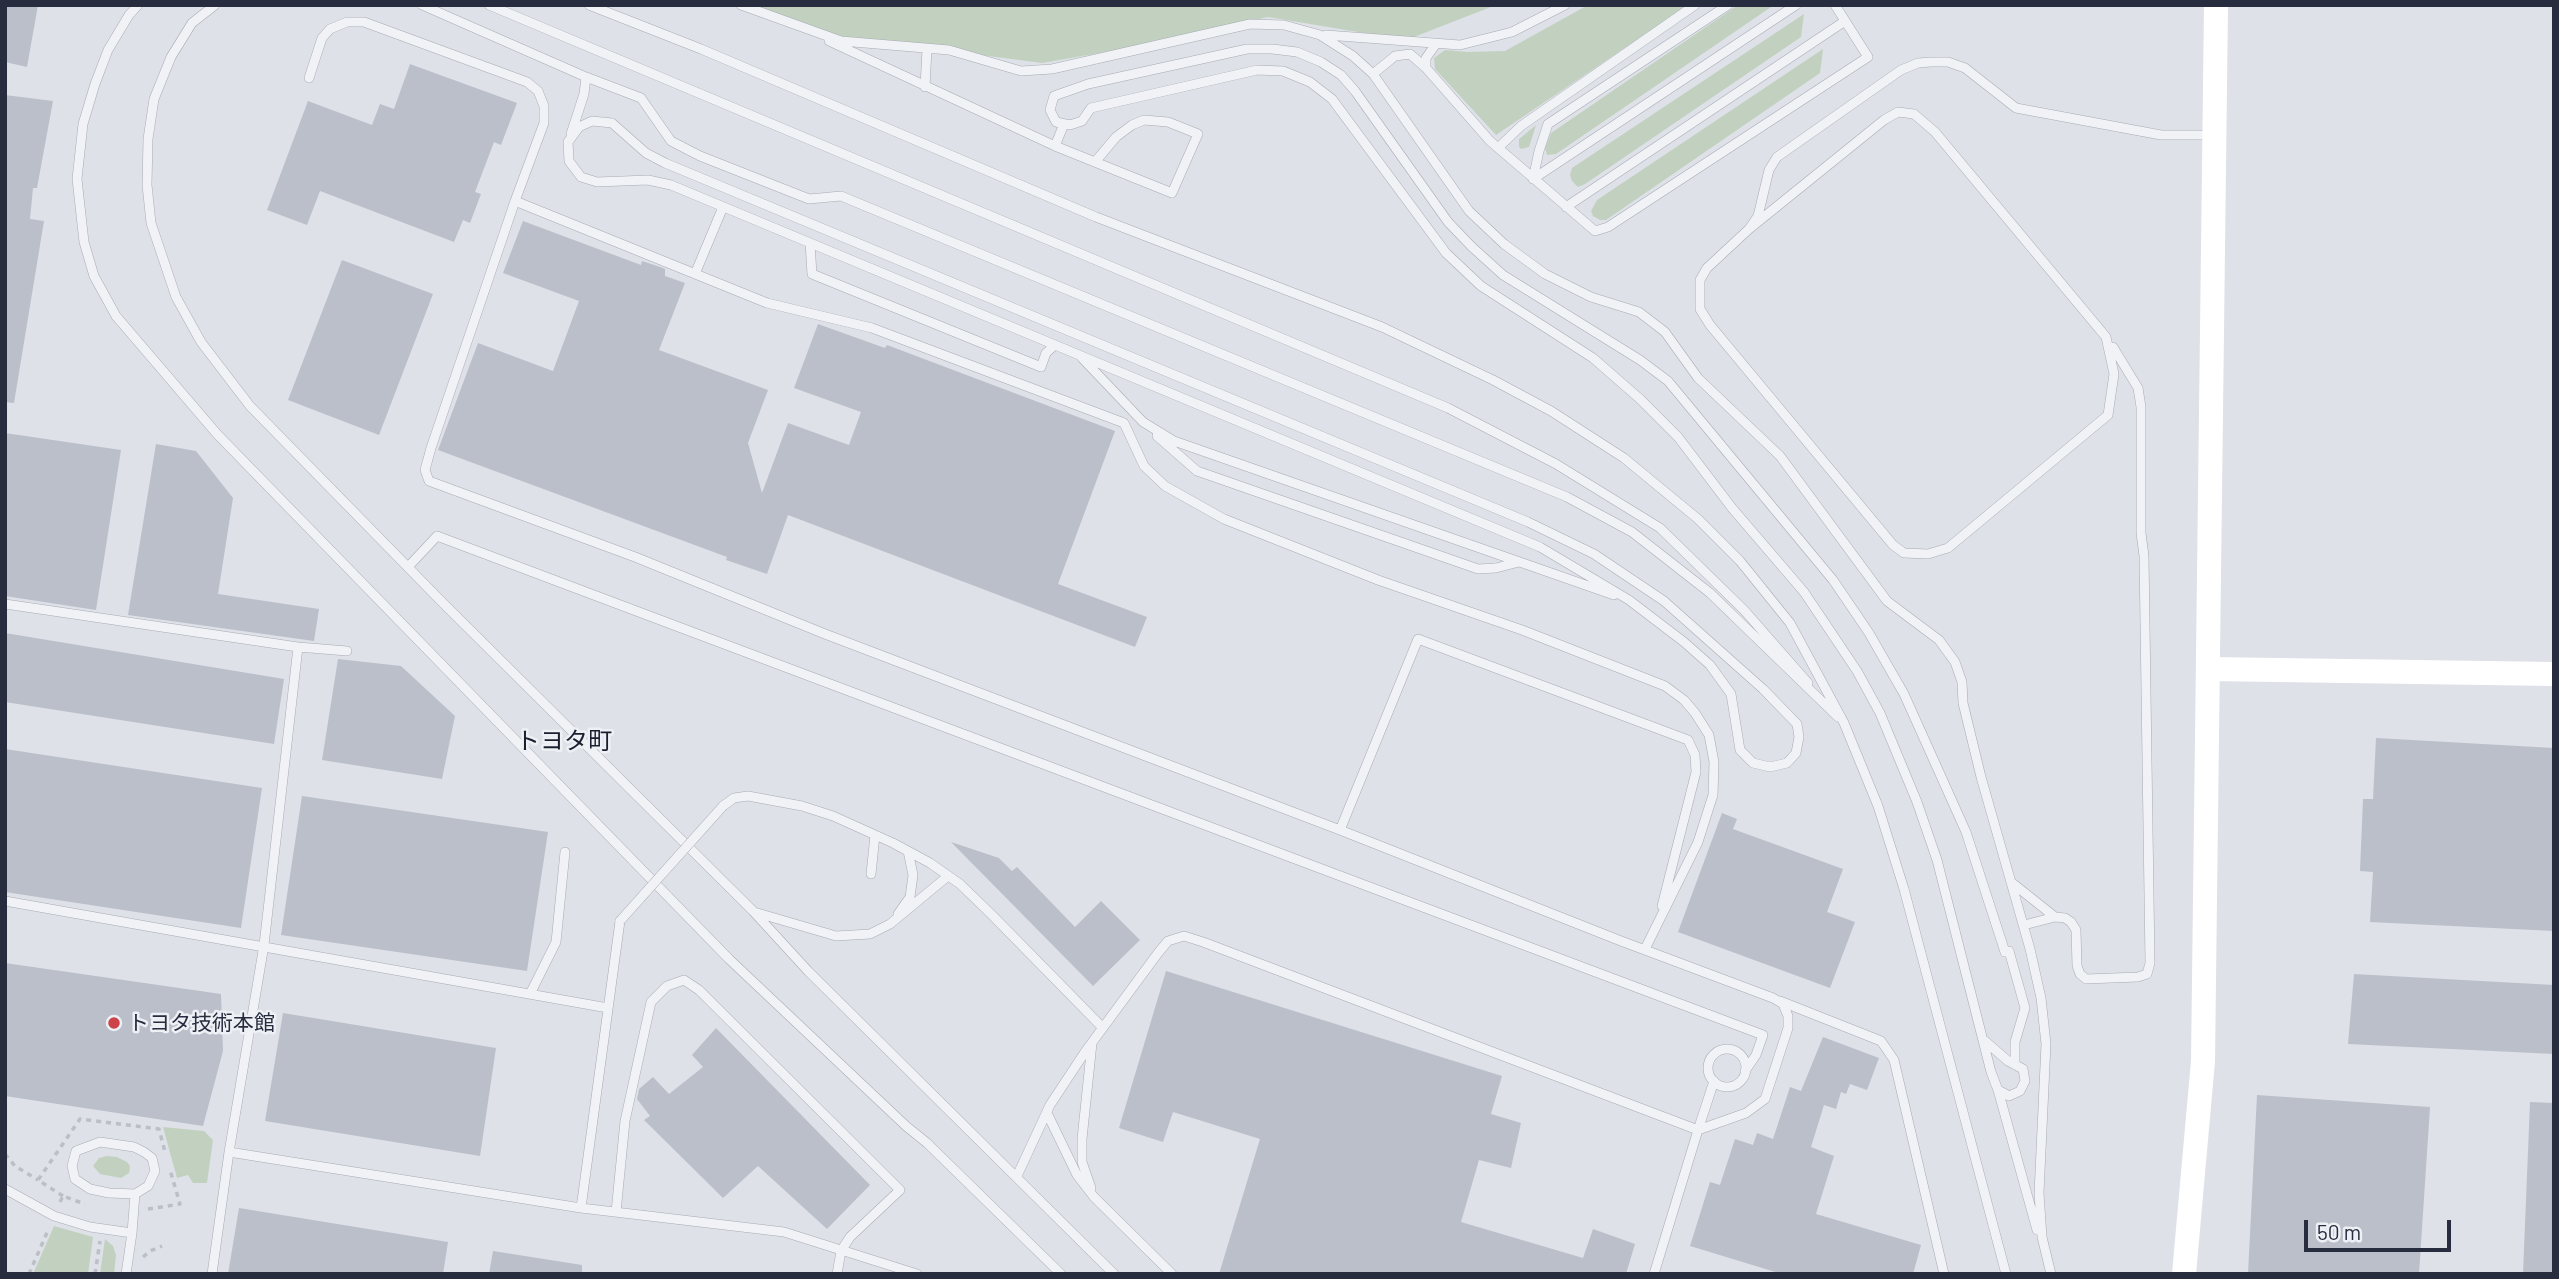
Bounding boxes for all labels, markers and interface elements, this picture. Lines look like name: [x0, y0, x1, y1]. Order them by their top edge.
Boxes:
district label: トヨタ町: [516, 727, 612, 755]
place label: トヨタ技術本館: [128, 1010, 275, 1036]
marker: トヨタ技術本館: [106, 1015, 122, 1031]
scale bar: [2307, 1206, 2454, 1250]
text: 50 m: [2317, 1219, 2361, 1244]

